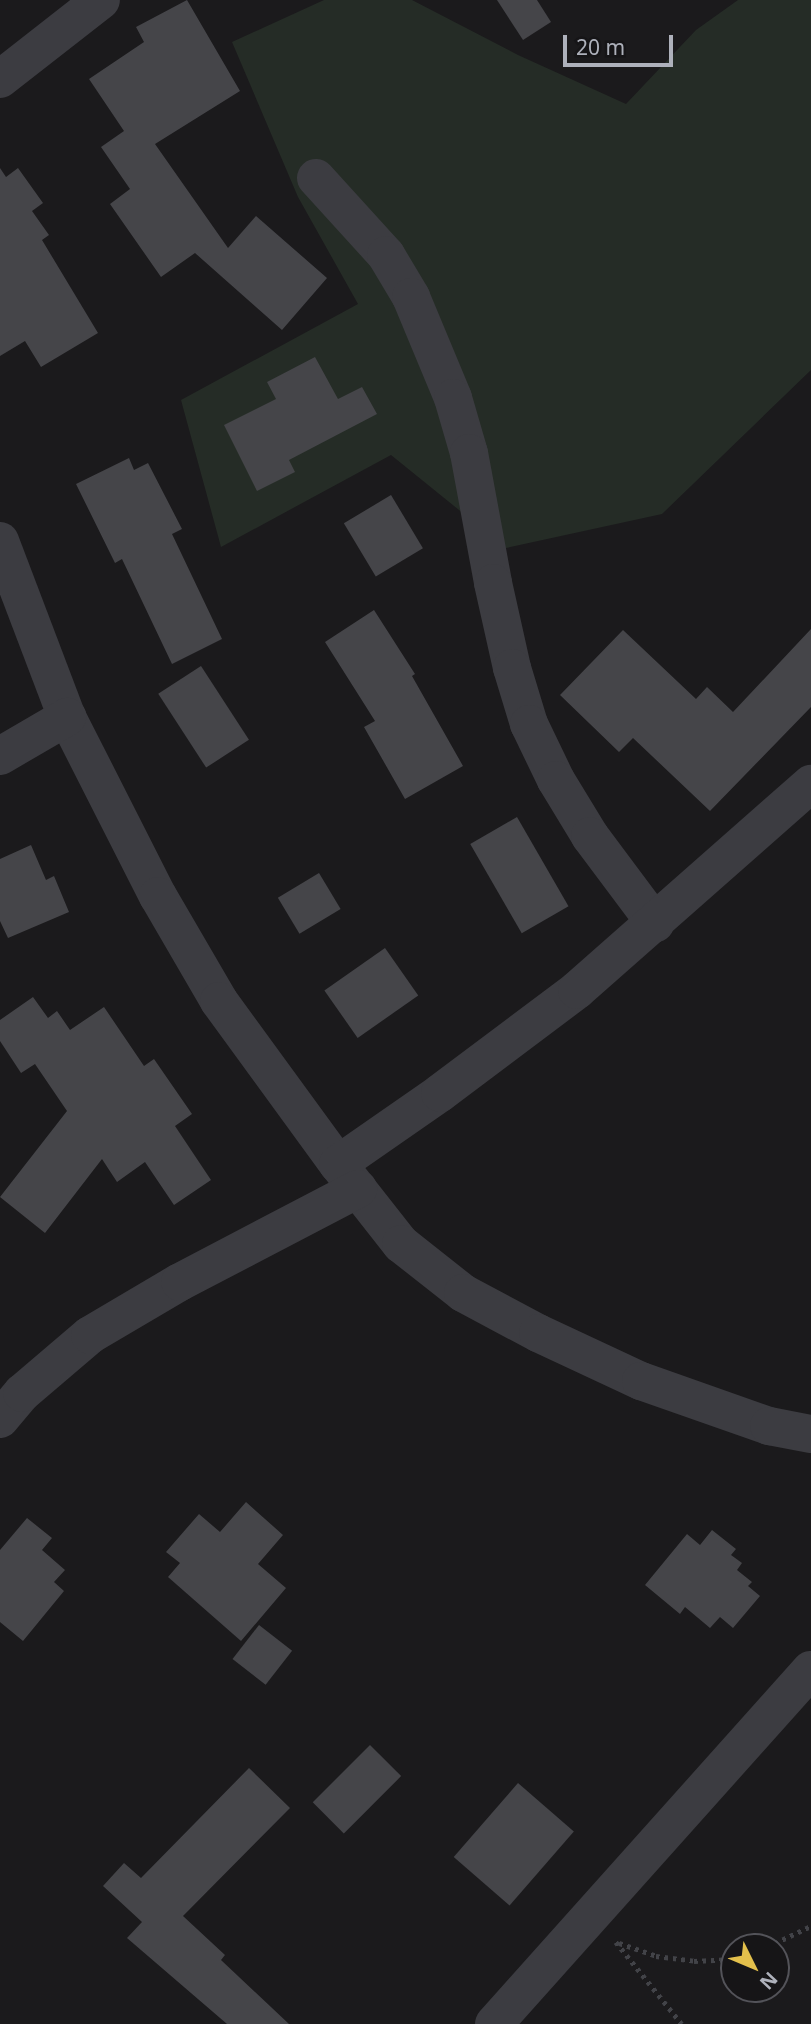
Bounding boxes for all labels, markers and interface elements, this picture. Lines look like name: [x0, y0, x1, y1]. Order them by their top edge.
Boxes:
scale bar: [566, 21, 676, 65]
text: 20 m: [576, 33, 625, 61]
north arrow: [720, 1933, 790, 2003]
text: N: [754, 1966, 784, 1995]

